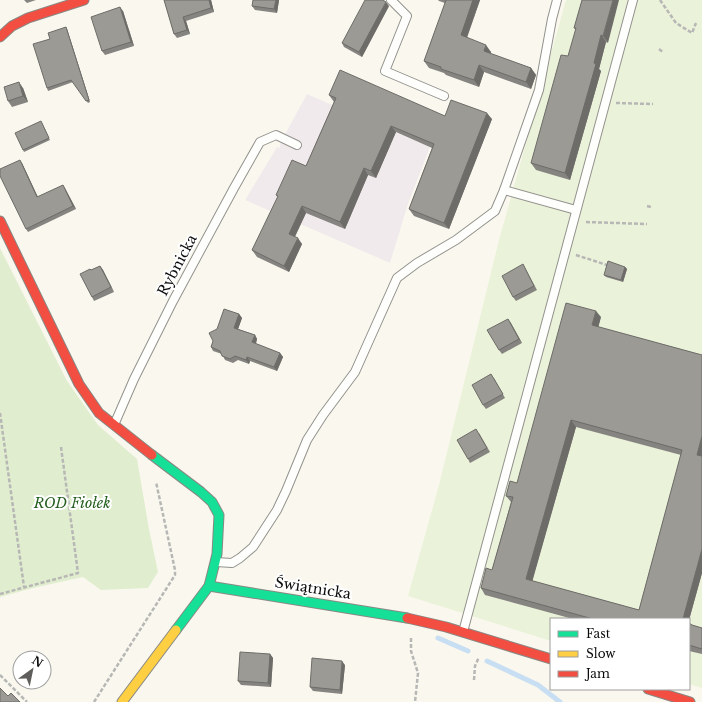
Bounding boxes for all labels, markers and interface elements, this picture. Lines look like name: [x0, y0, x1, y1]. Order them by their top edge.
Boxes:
street label: Rybnicka: [153, 231, 201, 299]
park label: ROD Fiołek: [33, 494, 110, 512]
street label: Świątnicka: [274, 572, 353, 603]
legend: [550, 618, 690, 690]
text: Fast: [586, 626, 611, 641]
text: Slow: [586, 646, 616, 661]
north arrow: [12, 650, 52, 690]
text: N: [29, 653, 46, 671]
text: Jam: [584, 666, 610, 681]

